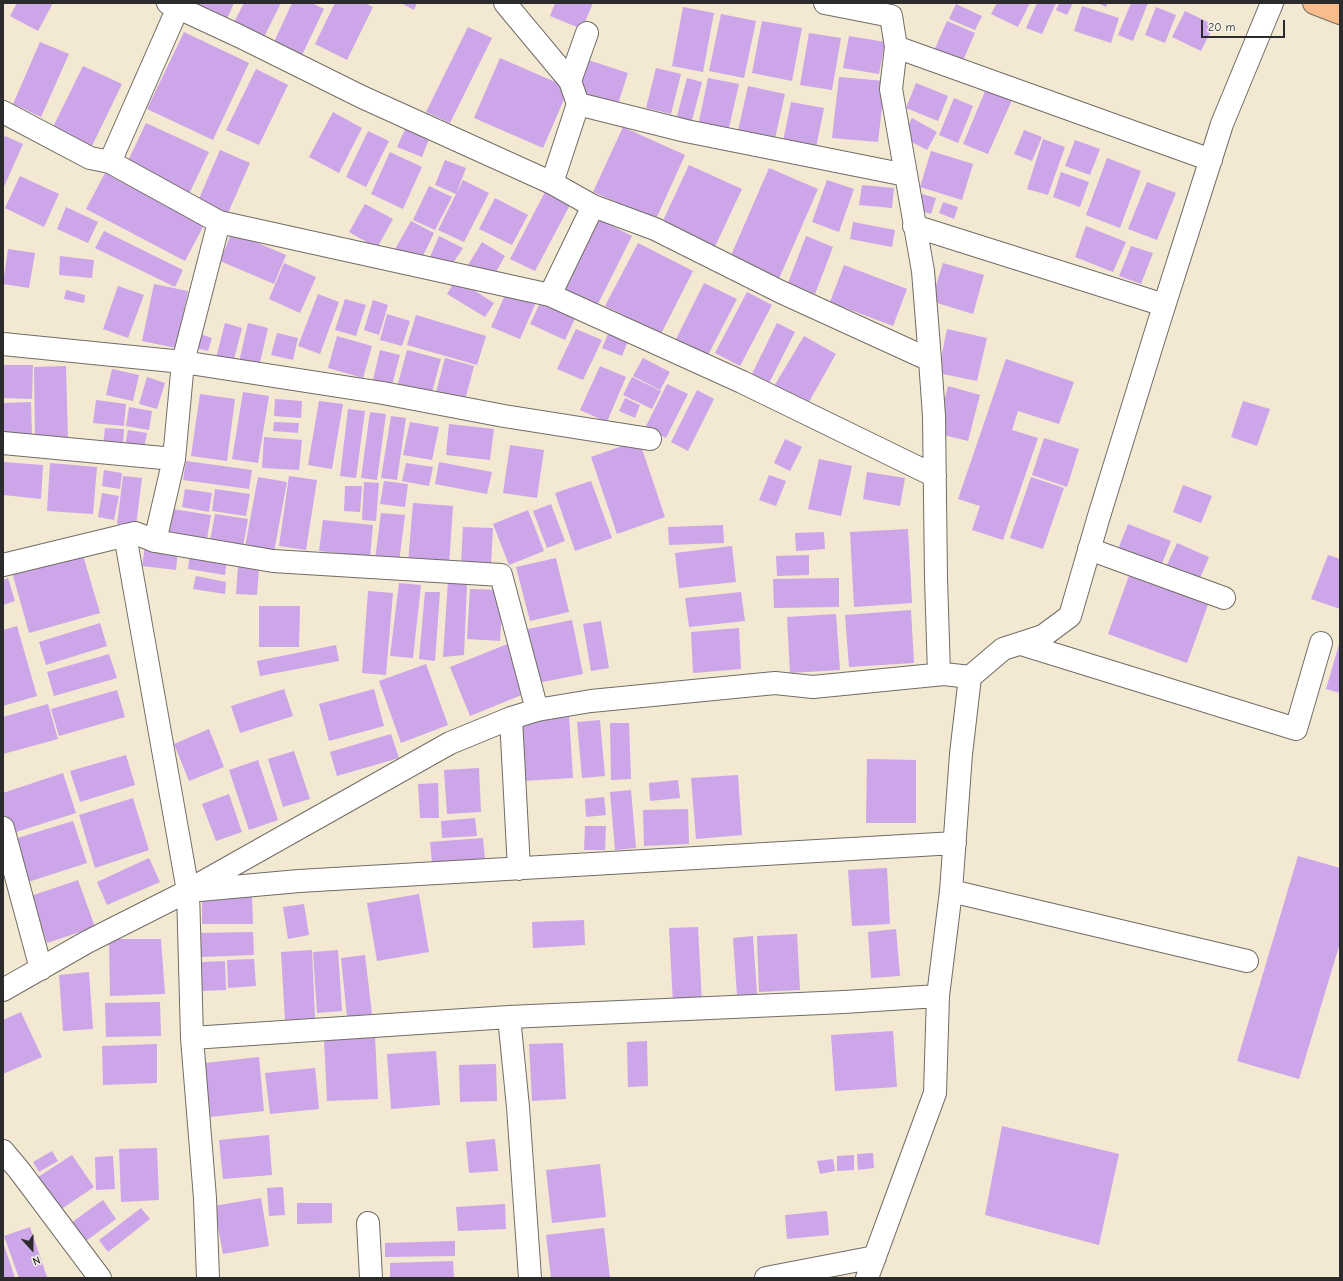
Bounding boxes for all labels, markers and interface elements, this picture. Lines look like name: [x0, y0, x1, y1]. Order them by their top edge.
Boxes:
scale bar: [1203, 12, 1287, 38]
text: 20 m: [1208, 20, 1236, 34]
north arrow: [12, 1229, 52, 1269]
text: N: [31, 1253, 42, 1268]

